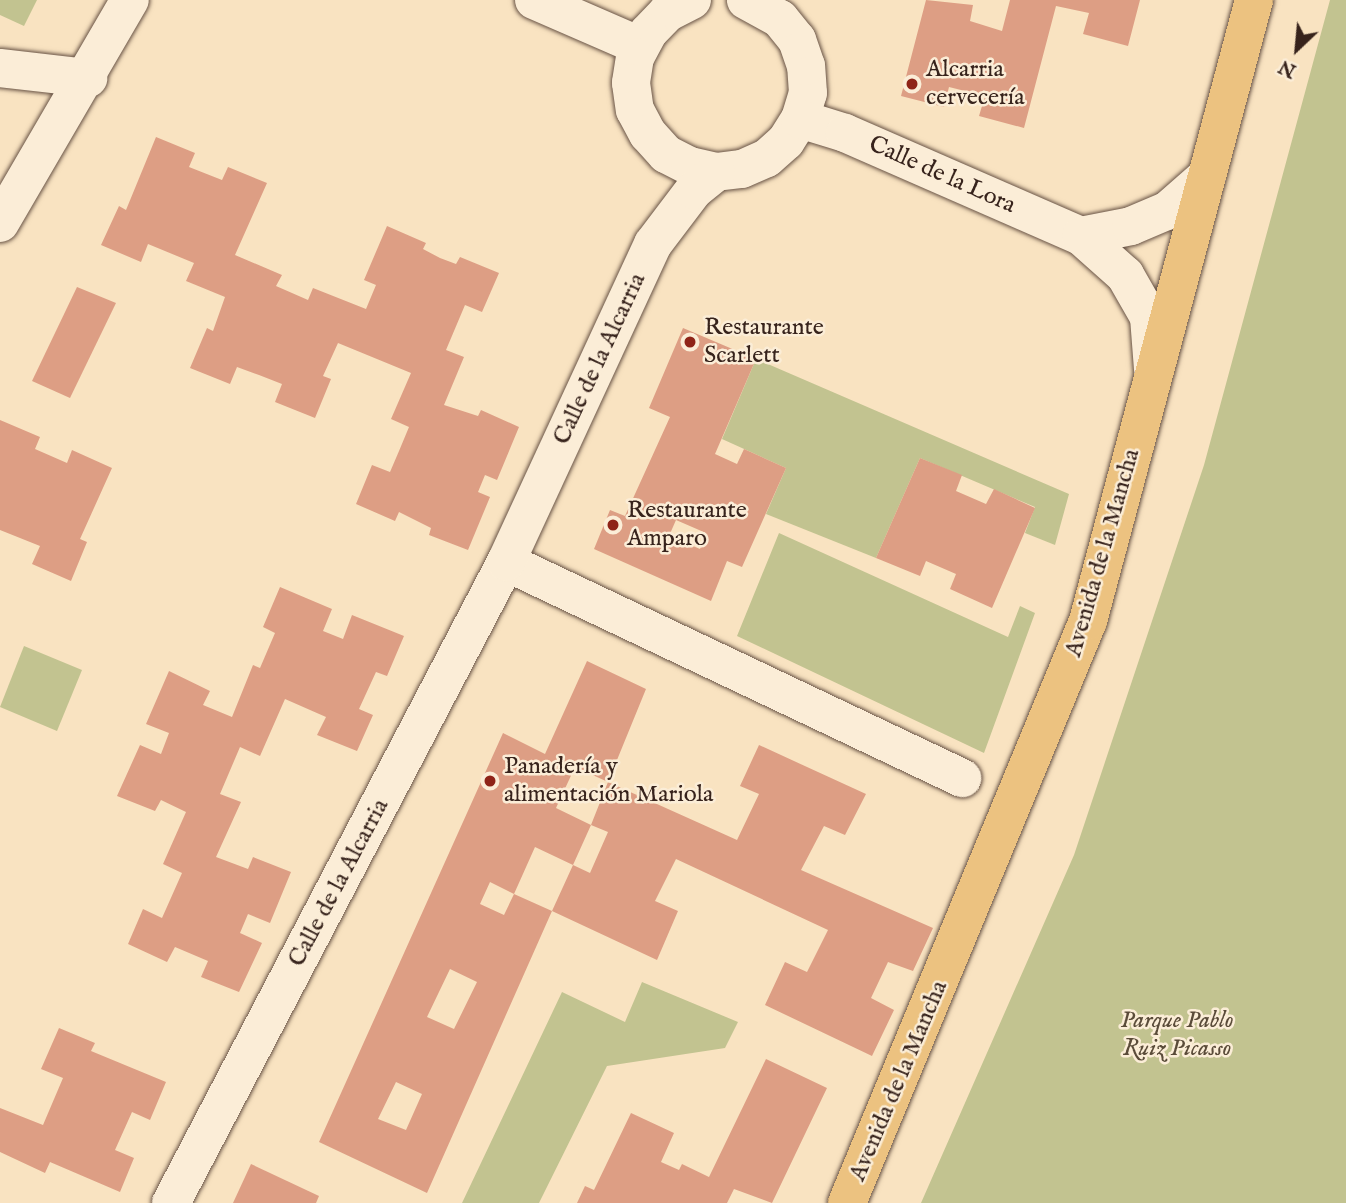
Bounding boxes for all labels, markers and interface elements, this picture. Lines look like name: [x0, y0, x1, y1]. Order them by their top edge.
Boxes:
north arrow: [1262, 14, 1332, 84]
text: N: [1275, 53, 1300, 82]
place label: Alcarria cervecería: [926, 56, 1025, 112]
marker: Alcarria cervecería: [904, 76, 920, 92]
street label: Calle de la Lora: [864, 130, 1020, 220]
street label: Calle de la Alcarria: [548, 269, 652, 449]
place label: Restaurante Scarlett: [704, 314, 824, 370]
marker: Restaurante Scarlett: [682, 334, 698, 350]
street label: Avenida de la Mancha: [1060, 446, 1146, 660]
place label: Restaurante Amparo: [627, 497, 747, 553]
marker: Restaurante Amparo: [605, 517, 621, 533]
place label: Panadería y alimentación Mariola: [504, 753, 713, 809]
marker: Panadería y alimentación Mariola: [482, 773, 498, 789]
street label: Calle de la Alcarria: [283, 794, 395, 972]
street label: Avenida de la Mancha: [844, 976, 954, 1186]
park label: Parque Pablo Ruiz Picasso: [1121, 1007, 1233, 1063]

